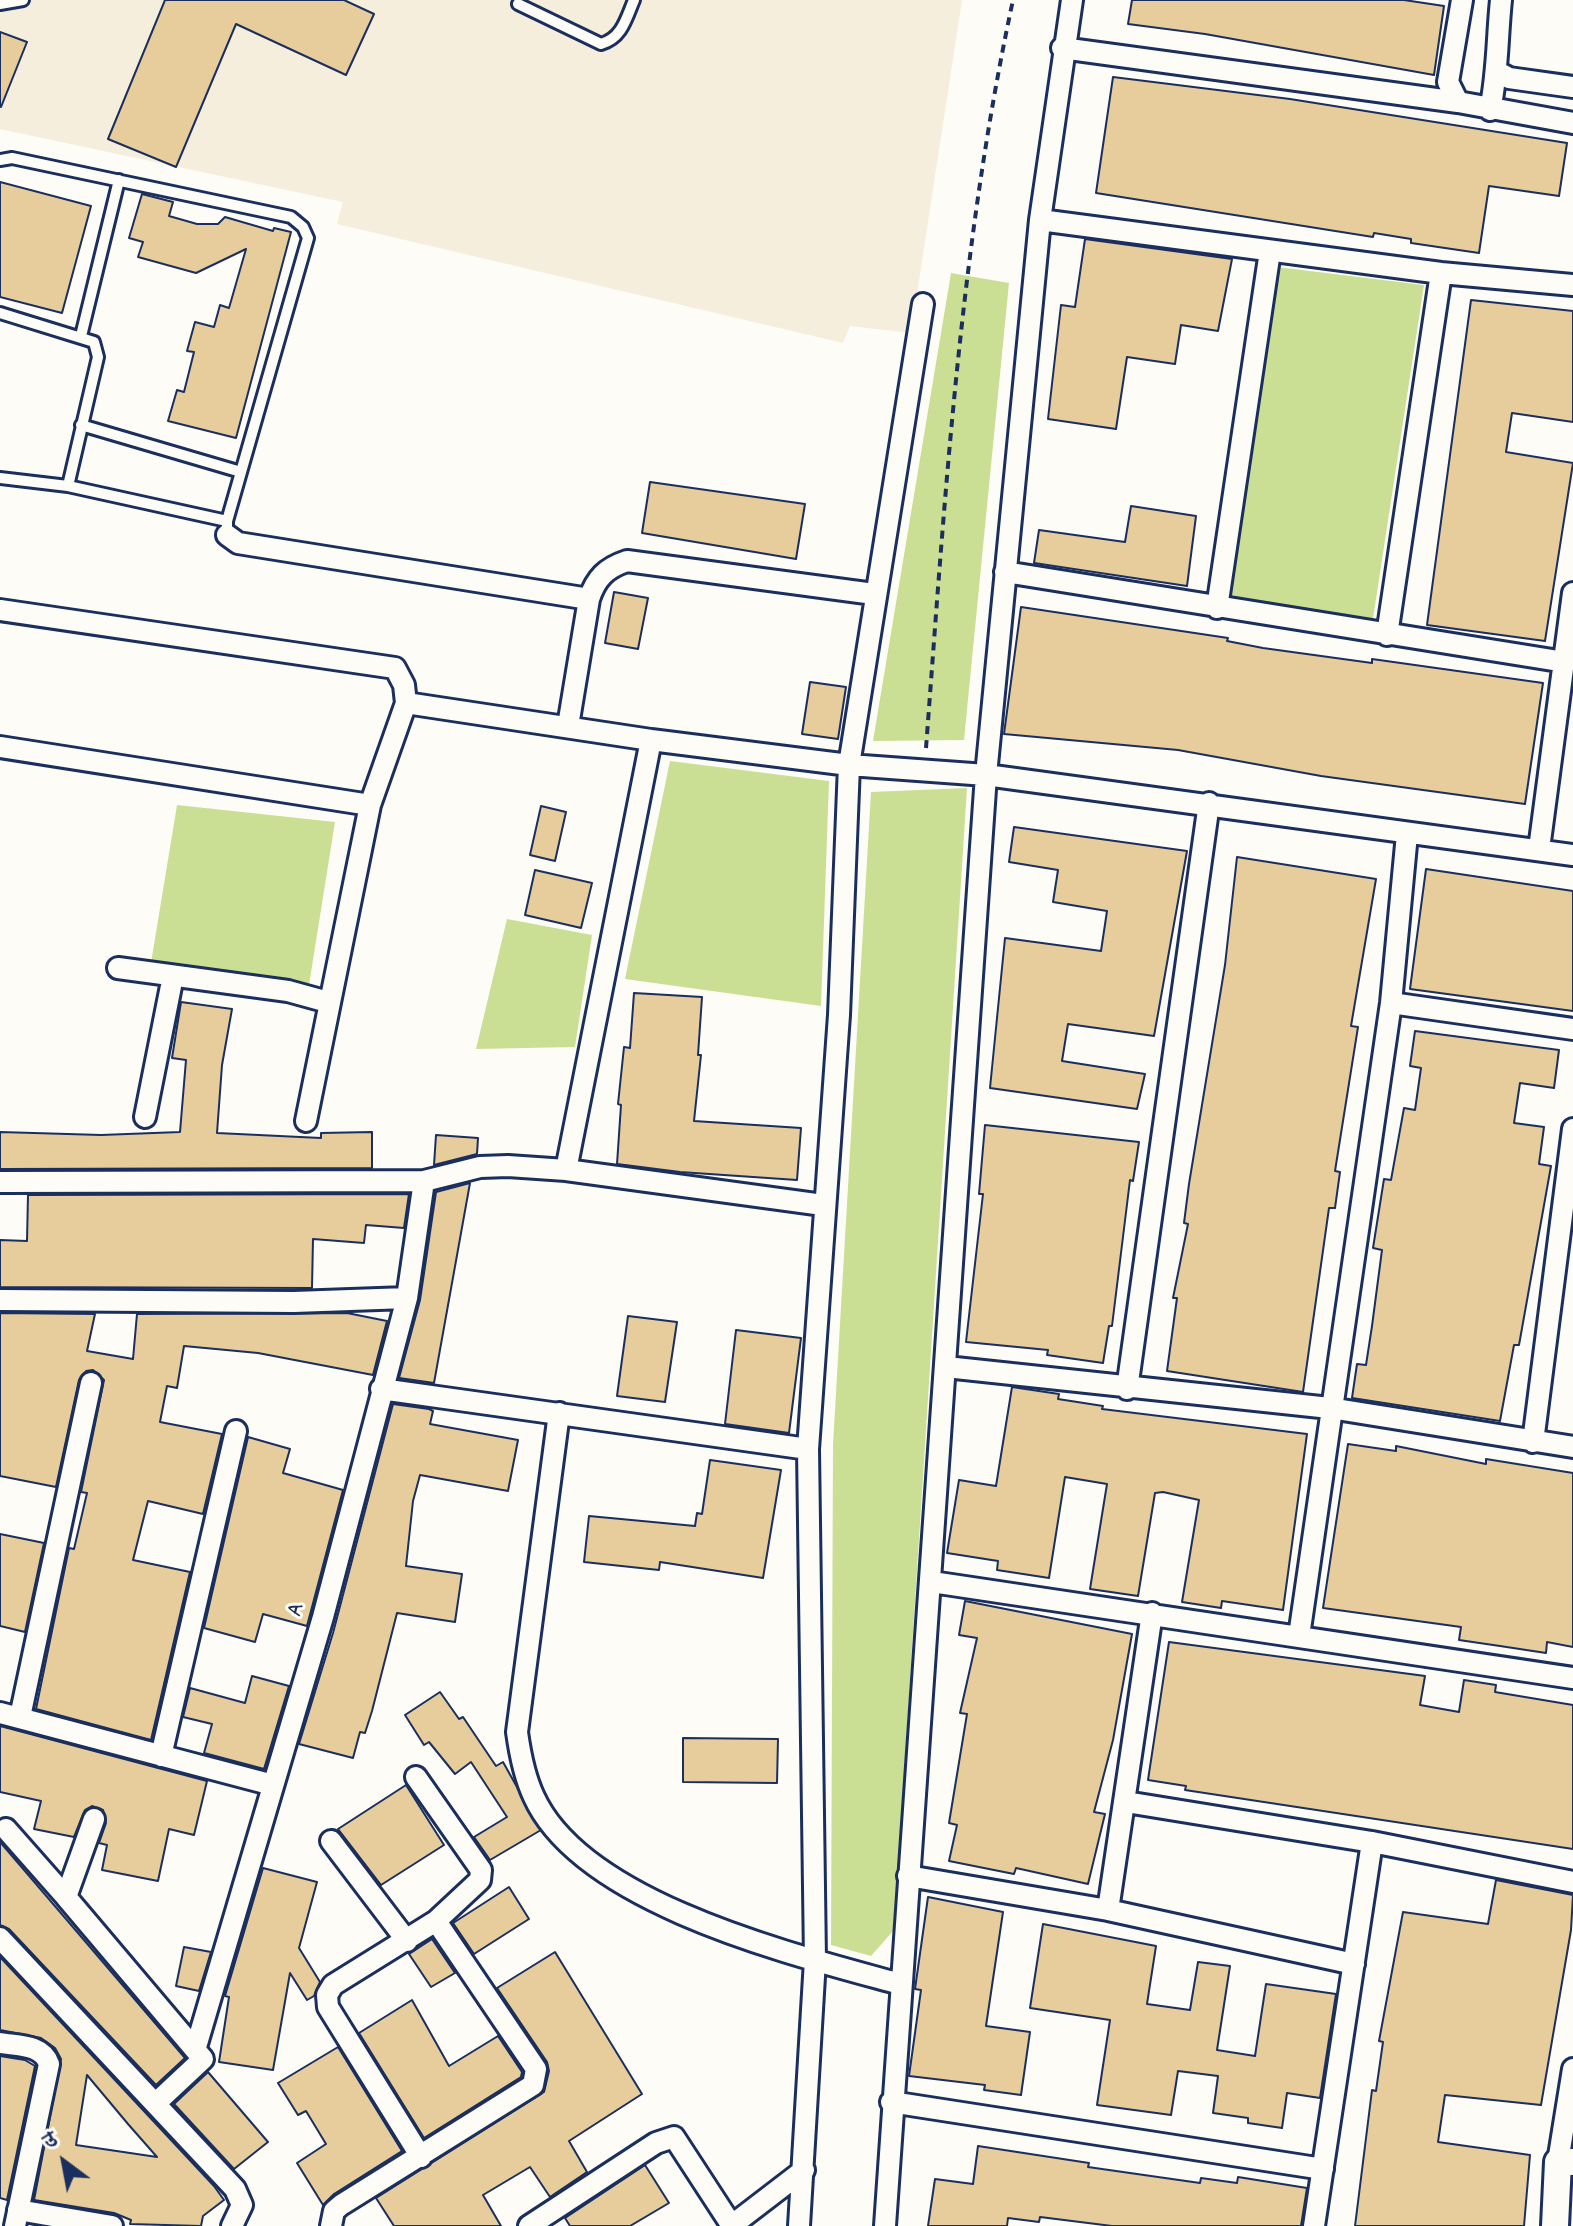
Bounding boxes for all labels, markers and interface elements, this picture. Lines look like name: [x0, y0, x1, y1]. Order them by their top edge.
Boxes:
street label: A: [282, 1600, 314, 1620]
north arrow: [24, 2122, 104, 2202]
text: उ: [38, 2125, 65, 2158]

